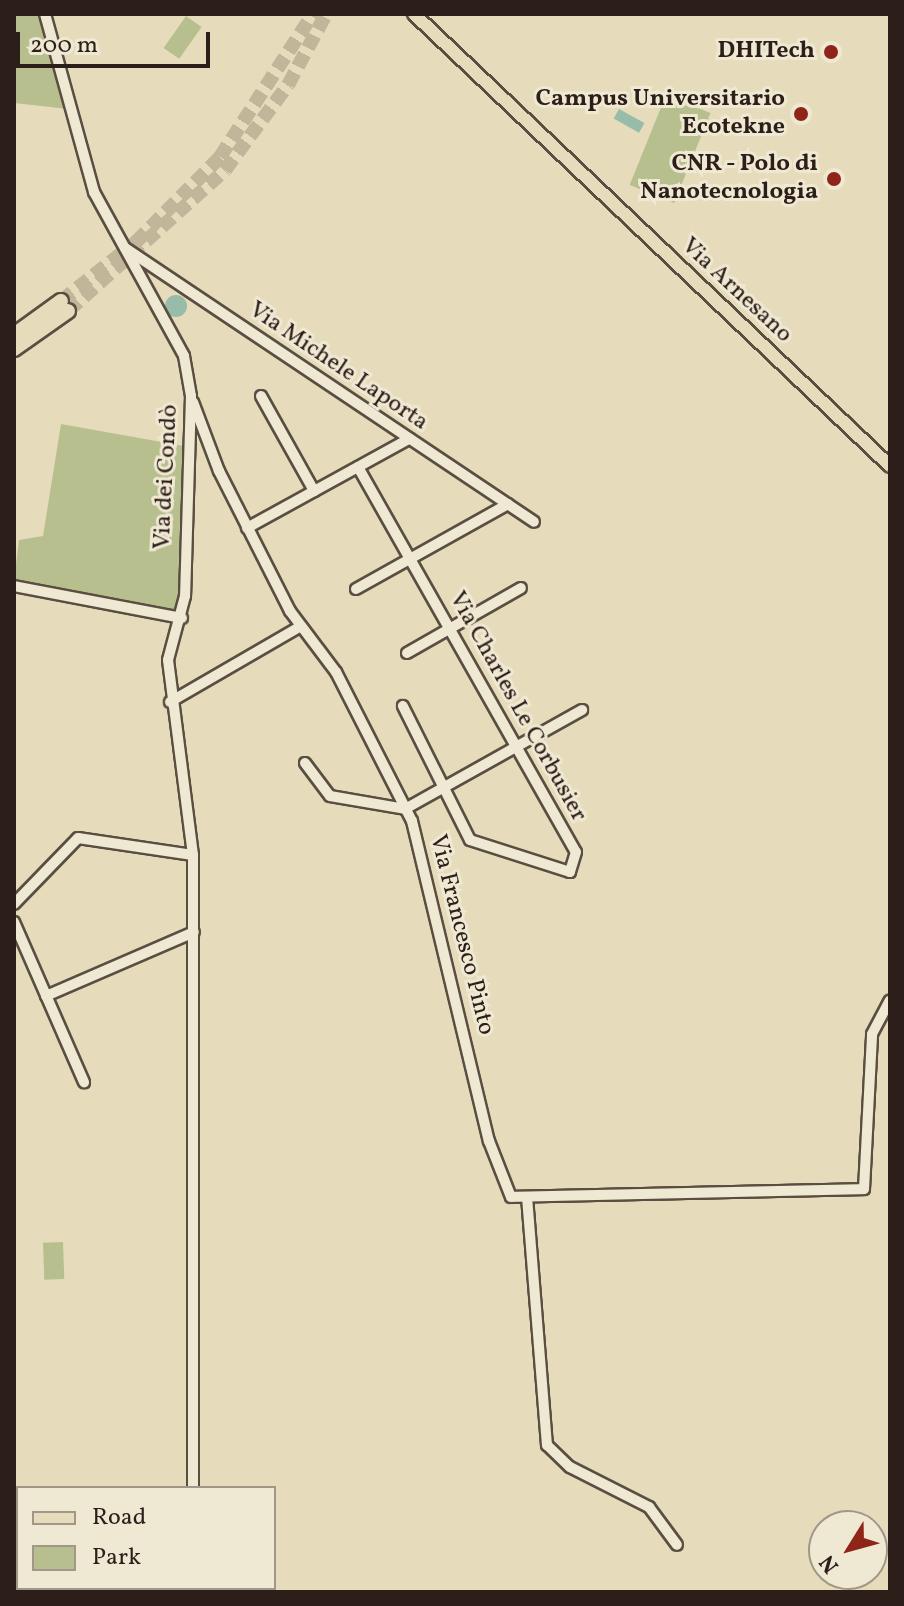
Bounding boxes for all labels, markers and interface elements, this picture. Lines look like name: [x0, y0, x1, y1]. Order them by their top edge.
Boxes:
scale bar: [20, 16, 214, 66]
text: 200 m: [30, 29, 98, 63]
place label: DHITech: [718, 38, 815, 66]
marker: DHITech: [822, 43, 840, 61]
place label: Campus Universitario Ecotekne: [536, 86, 785, 142]
marker: Campus Universitario Ecotekne: [792, 105, 810, 123]
place label: CNR - Polo di Nanotecnologia: [640, 151, 818, 207]
marker: CNR - Polo di Nanotecnologia: [825, 170, 843, 188]
street label: Via Arnesano: [675, 232, 797, 350]
street label: Via Michele Laporta: [243, 296, 433, 438]
street label: Via dei Condò: [149, 404, 185, 550]
street label: Via Charles Le Corbusier: [442, 587, 592, 827]
street label: Via Francesco Pinto: [422, 832, 500, 1038]
legend: [16, 1486, 276, 1590]
text: Road: [92, 1501, 146, 1535]
north arrow: [808, 1510, 888, 1590]
text: Park: [92, 1541, 141, 1575]
text: N: [813, 1548, 847, 1579]

